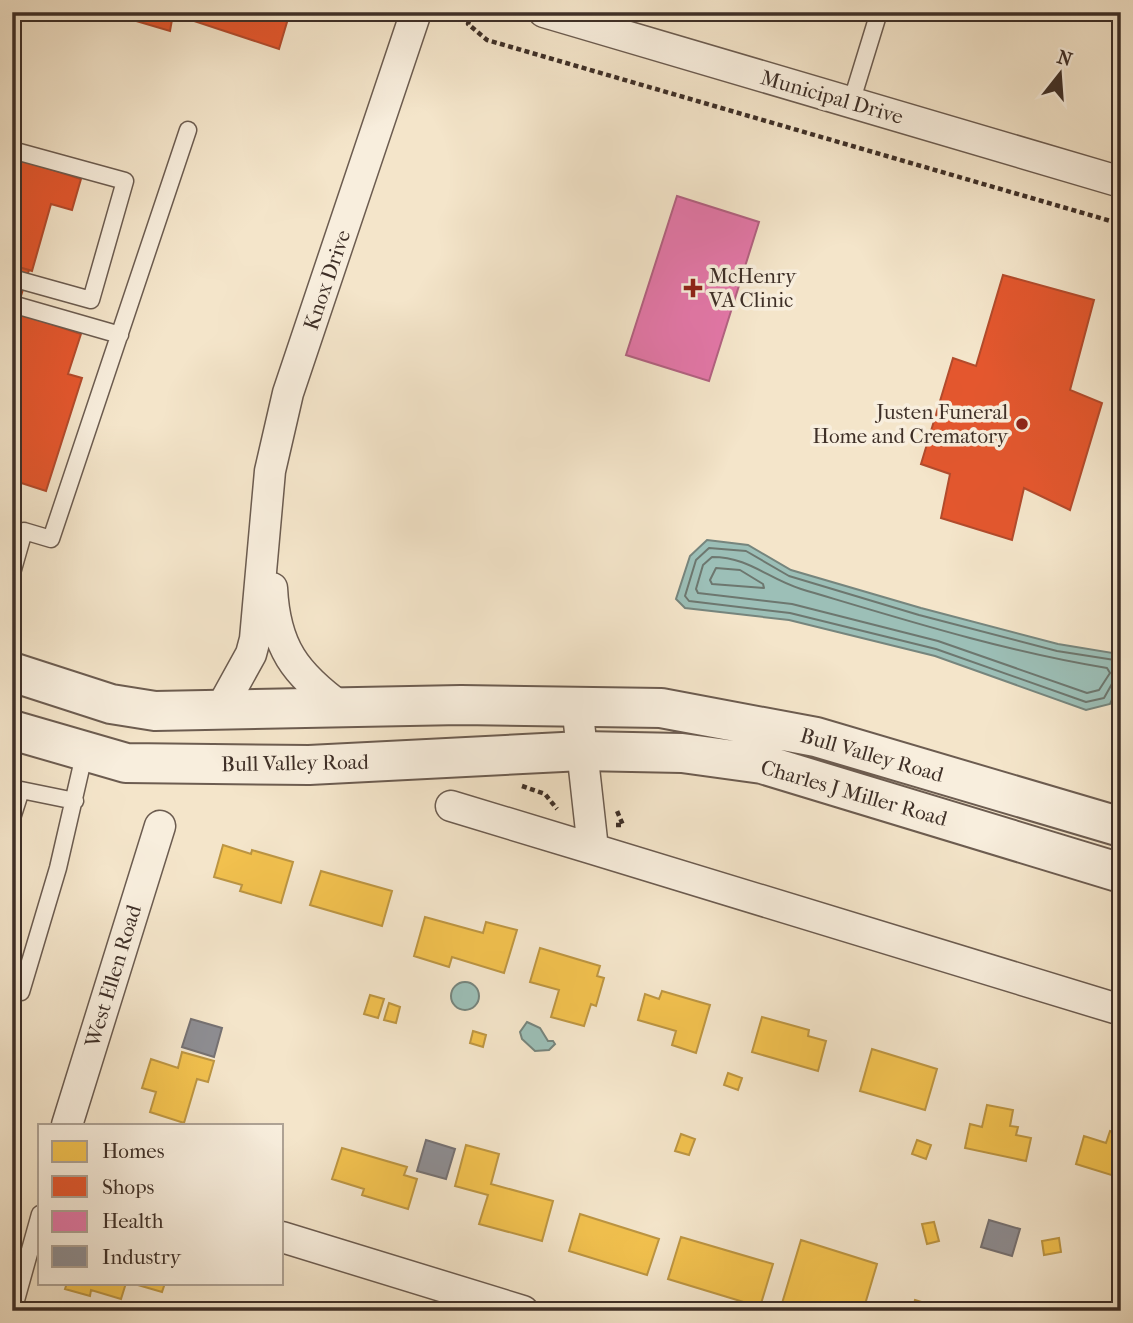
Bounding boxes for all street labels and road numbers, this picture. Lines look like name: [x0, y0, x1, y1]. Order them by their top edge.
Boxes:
street label: Municipal Drive: [758, 65, 906, 129]
street label: Knox Drive: [299, 227, 355, 333]
street label: Bull Valley Road: [798, 723, 947, 787]
street label: Bull Valley Road: [221, 750, 370, 776]
street label: Charles J Miller Road: [758, 755, 950, 831]
street label: West Ellen Road: [80, 901, 146, 1051]

